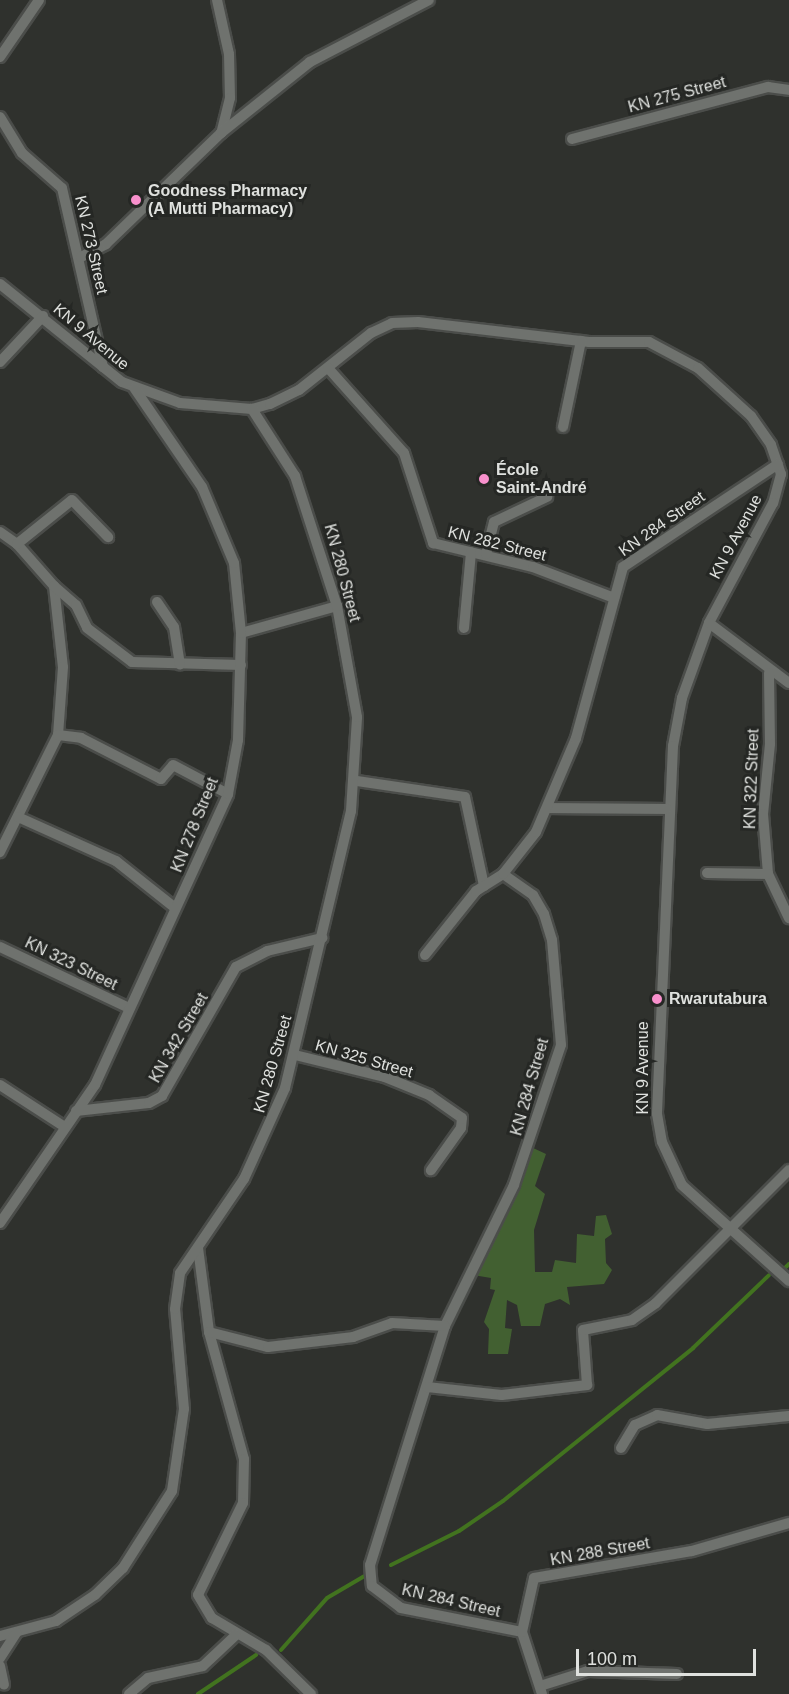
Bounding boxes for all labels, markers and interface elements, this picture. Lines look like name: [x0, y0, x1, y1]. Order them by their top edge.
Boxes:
street label: KN 275 Street: [626, 73, 728, 117]
place label: Goodness Pharmacy (A Mutti Pharmacy): [148, 181, 307, 219]
marker: Goodness Pharmacy (A Mutti Pharmacy): [129, 193, 143, 207]
street label: KN 273 Street: [70, 194, 112, 296]
street label: KN 9 Avenue: [49, 299, 133, 375]
place label: École Saint-André: [496, 460, 587, 498]
marker: École Saint-André: [477, 472, 491, 486]
street label: KN 284 Street: [615, 487, 709, 561]
street label: KN 9 Avenue: [705, 491, 767, 583]
street label: KN 280 Street: [320, 522, 364, 624]
street label: KN 282 Street: [446, 523, 548, 565]
street label: KN 322 Street: [741, 728, 763, 830]
street label: KN 278 Street: [167, 775, 223, 875]
street label: KN 323 Street: [22, 933, 120, 995]
place label: Rwarutabura: [669, 989, 767, 1009]
street label: KN 342 Street: [146, 990, 212, 1086]
marker: Rwarutabura: [650, 992, 664, 1006]
street label: KN 280 Street: [250, 1013, 296, 1115]
street label: KN 9 Avenue: [633, 1021, 653, 1115]
street label: KN 325 Street: [313, 1036, 415, 1082]
street label: KN 284 Street: [507, 1036, 553, 1138]
street label: KN 288 Street: [549, 1534, 651, 1570]
street label: KN 284 Street: [400, 1580, 502, 1622]
scale bar: [579, 1637, 759, 1675]
text: 100 m: [587, 1649, 637, 1669]

